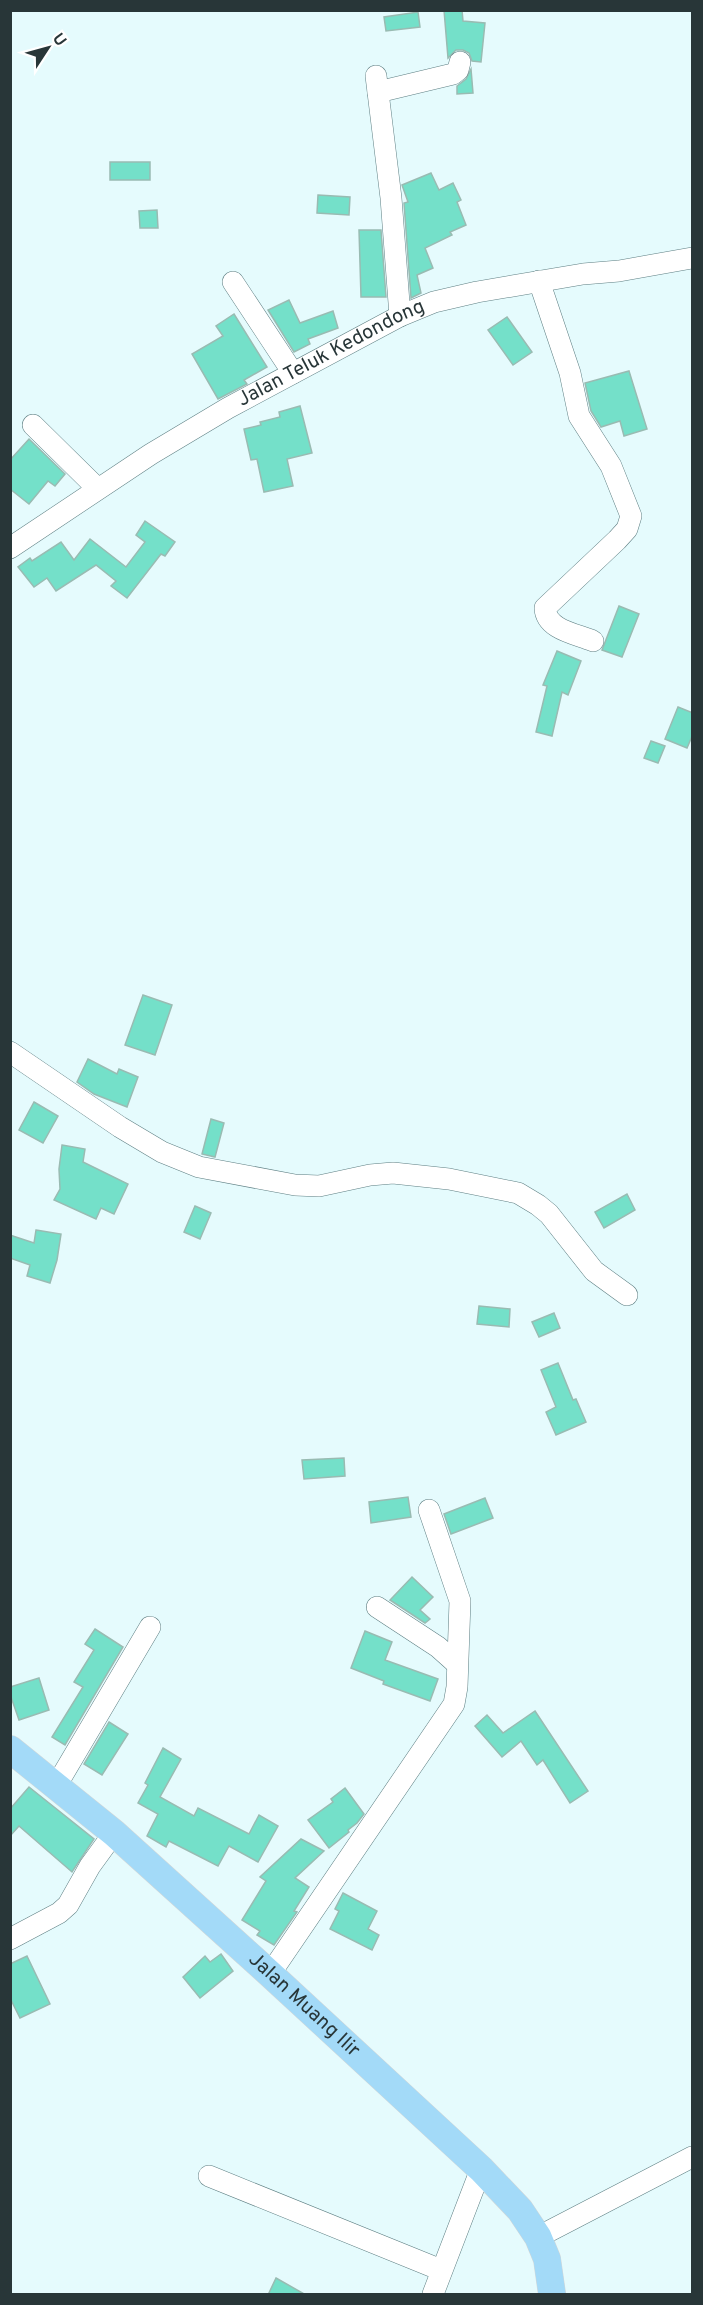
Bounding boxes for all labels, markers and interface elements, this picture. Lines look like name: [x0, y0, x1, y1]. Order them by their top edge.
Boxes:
north arrow: [18, 18, 78, 78]
text: U: [47, 30, 70, 51]
street label: Jalan Teluk Kedondong: [233, 294, 429, 413]
street label: Jalan Muang Ilir: [242, 1947, 365, 2063]

